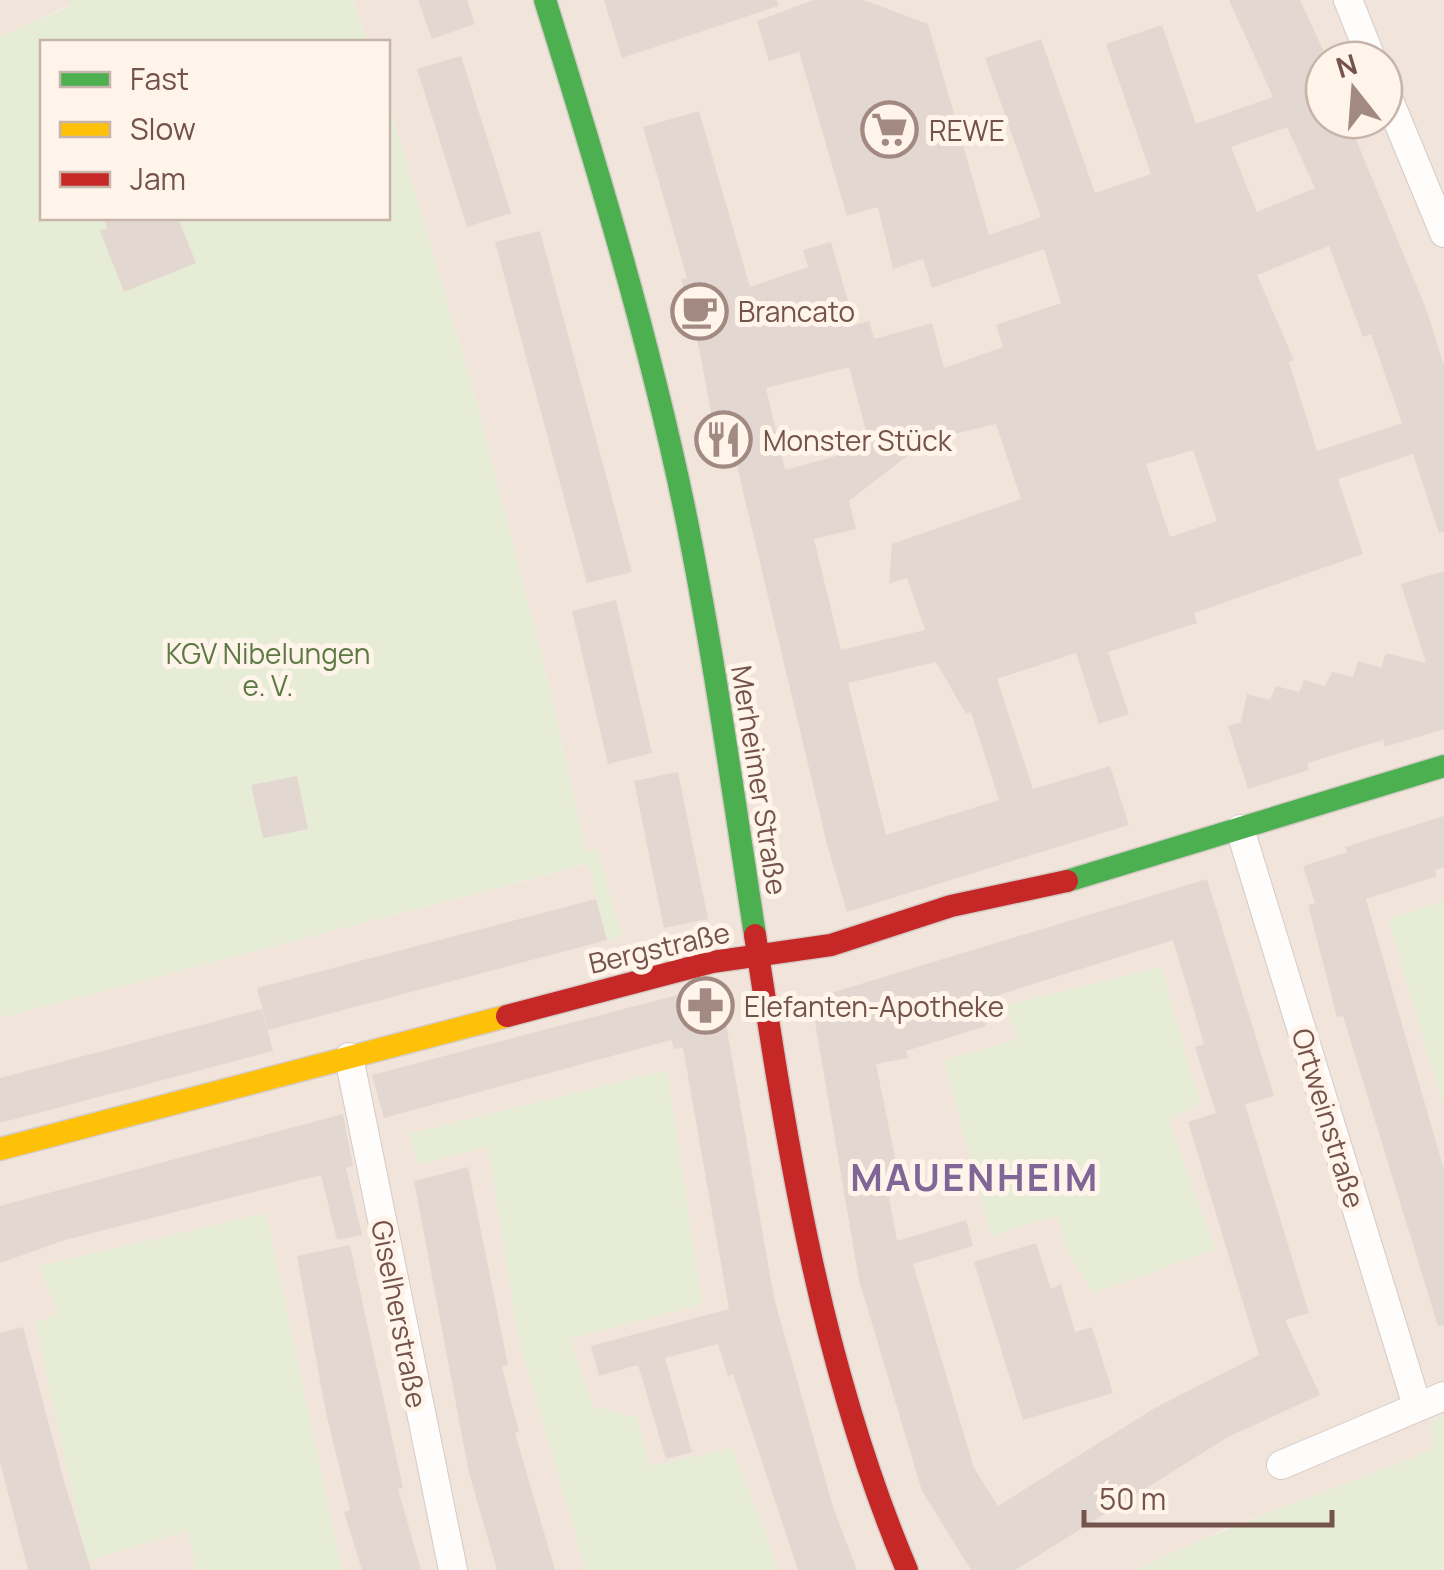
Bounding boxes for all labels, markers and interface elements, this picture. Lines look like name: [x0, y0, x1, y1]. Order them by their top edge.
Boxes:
legend: [40, 40, 390, 220]
north arrow: [1304, 40, 1404, 140]
text: N: [1331, 44, 1362, 86]
text: Fast: [130, 58, 189, 99]
supermarket icon: REWE: [860, 100, 920, 160]
text: Slow: [130, 108, 196, 149]
place label: REWE: [929, 111, 1005, 149]
text: Jam: [130, 158, 186, 199]
cafe icon: Brancato: [669, 281, 729, 341]
place label: Brancato: [738, 292, 855, 330]
restaurant icon: Monster Stück: [694, 410, 754, 470]
place label: Monster Stück: [763, 421, 953, 459]
park label: KGV Nibelungen e. V.: [166, 634, 370, 704]
street label: Merheimer Straße: [723, 662, 797, 898]
street label: Bergstraße: [585, 912, 733, 982]
pharmacy icon: Elefanten-Apotheke: [675, 976, 735, 1036]
place label: Elefanten-Apotheke: [744, 987, 1004, 1025]
street label: Ortweinstraße: [1284, 1023, 1374, 1213]
district label: MAUENHEIM: [850, 1150, 1100, 1202]
street label: Giselherstraße: [363, 1217, 437, 1411]
scale bar: [1084, 1465, 1332, 1527]
text: 50 m: [1099, 1478, 1166, 1519]

